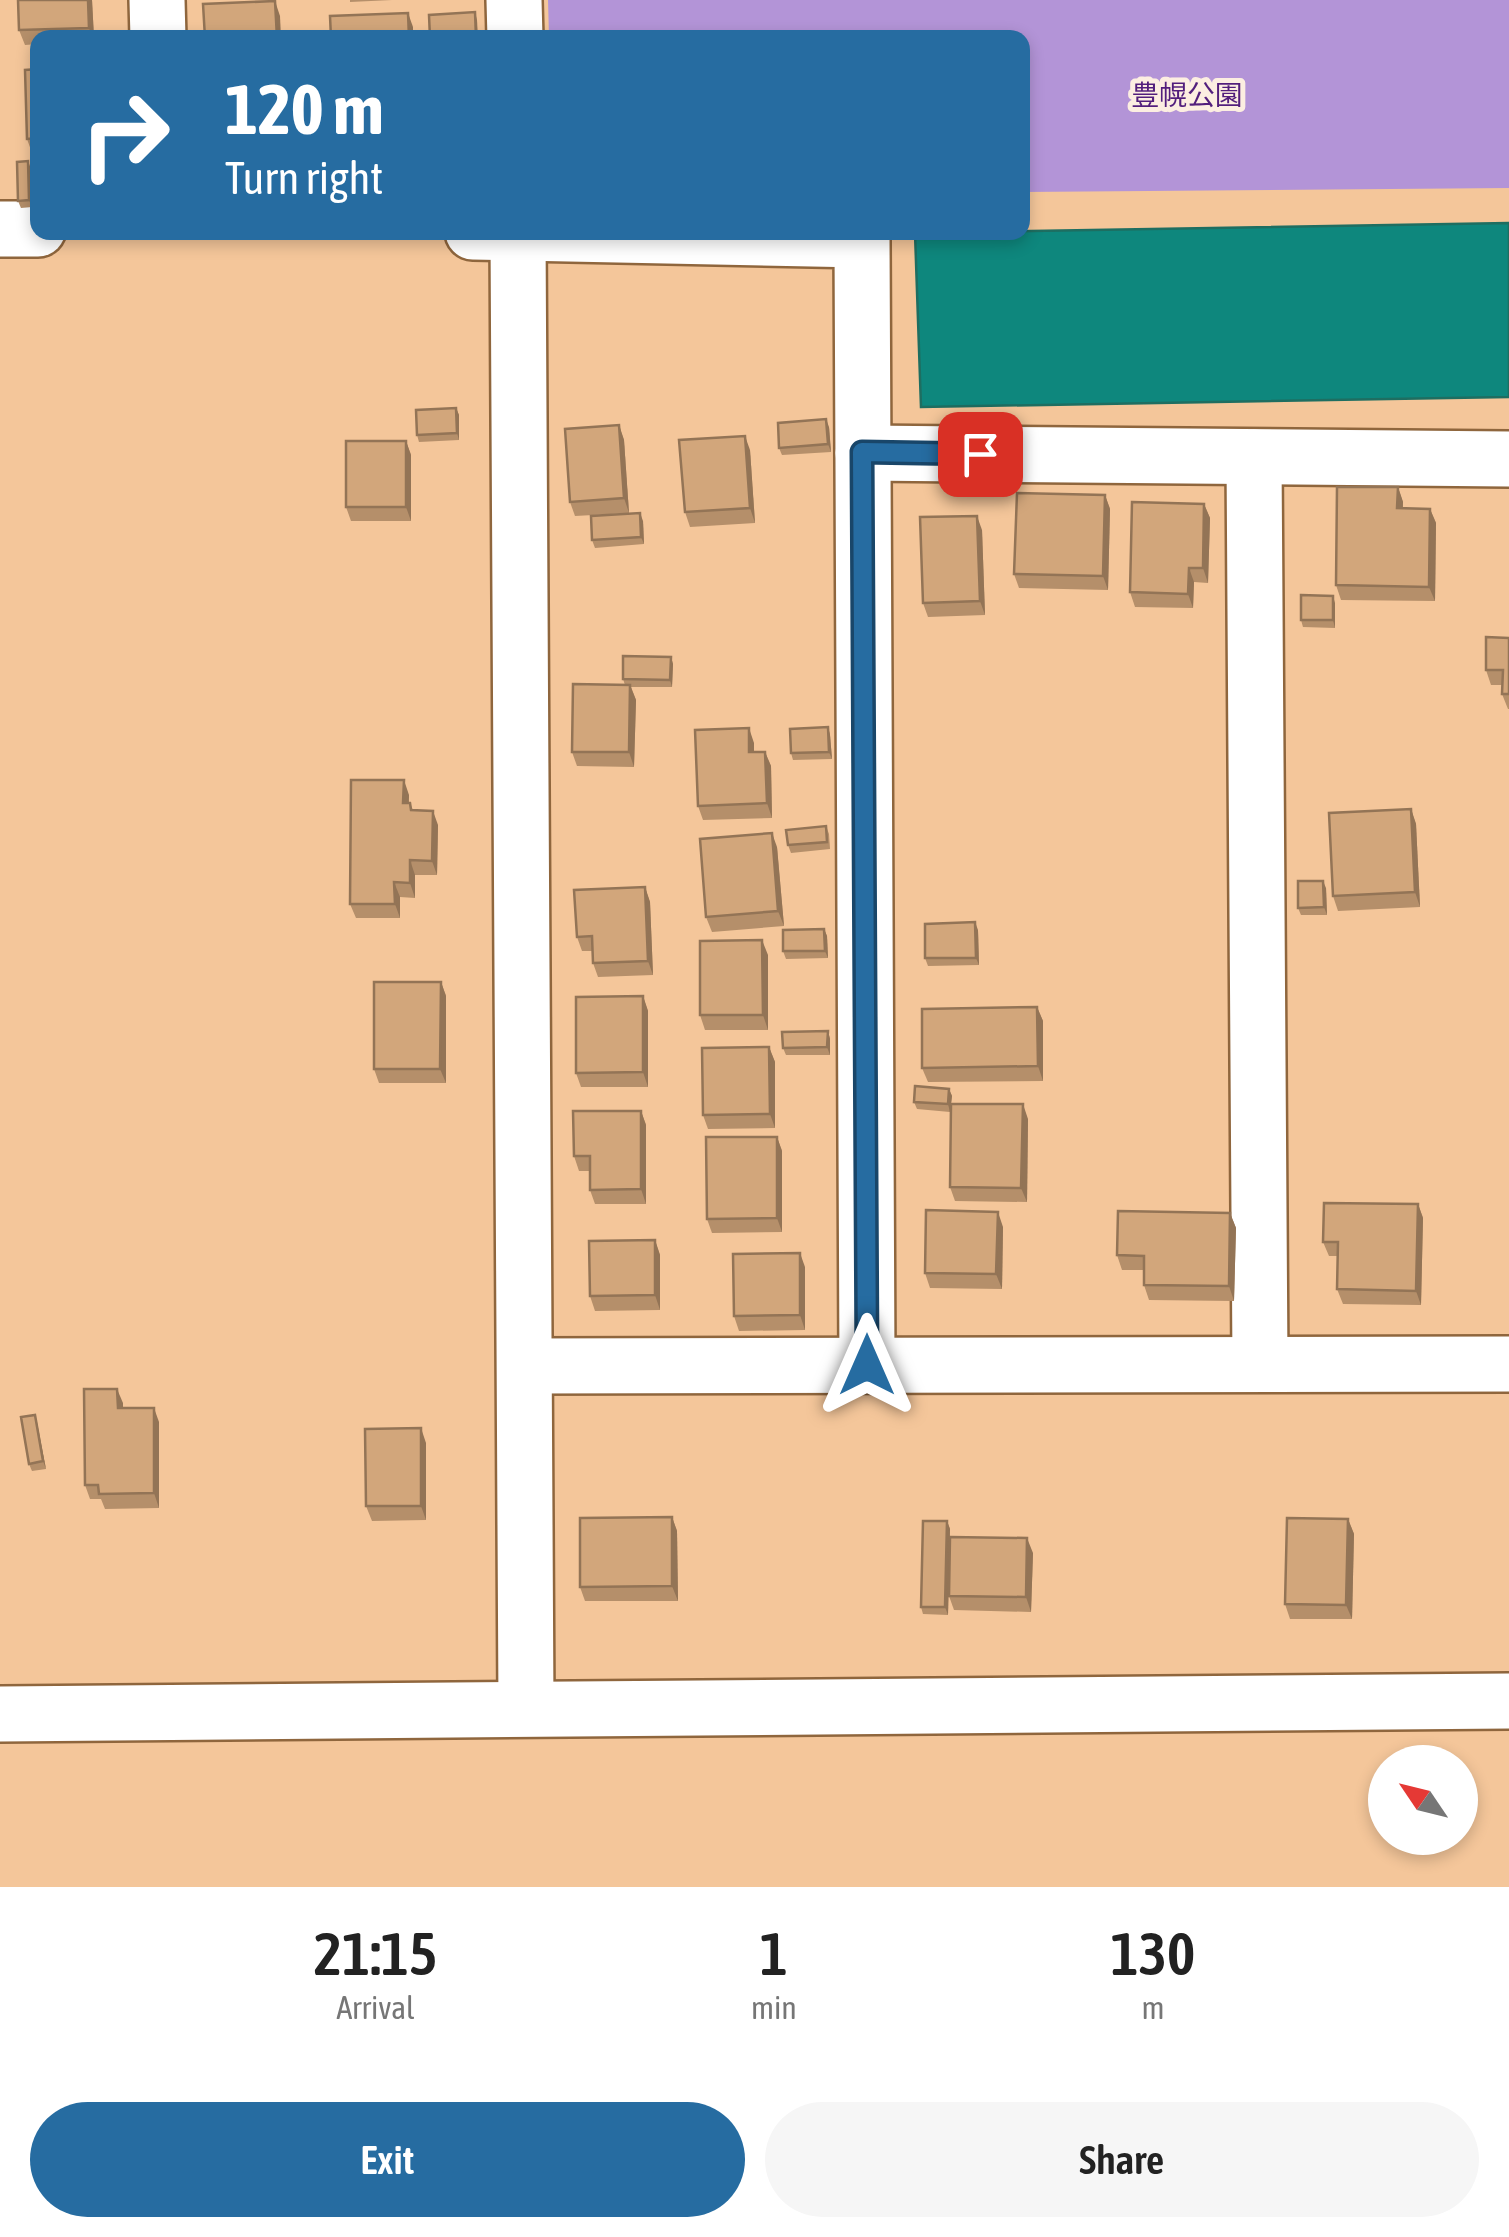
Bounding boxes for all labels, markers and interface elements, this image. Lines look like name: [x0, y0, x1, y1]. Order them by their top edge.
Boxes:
text: 120 m: [225, 69, 384, 149]
icon: right: [60, 70, 190, 200]
park label: 豊幌公園: [1131, 79, 1243, 111]
text: Turn right: [225, 152, 383, 204]
pin: [938, 412, 1023, 497]
icon: arrive: [953, 427, 1008, 482]
position arrow: [815, 1313, 919, 1417]
north arrow: [1368, 1745, 1478, 1855]
map controls: [1368, 1745, 1478, 1855]
text: 21:15: [314, 1919, 437, 1988]
text: 1: [760, 1919, 788, 1988]
text: 130: [1111, 1919, 1195, 1988]
text: Arrival: [336, 1989, 415, 2026]
text: min: [751, 1989, 797, 2026]
text: m: [1141, 1989, 1164, 2026]
button: Exit: [30, 2102, 745, 2217]
button: Share: [765, 2102, 1479, 2217]

